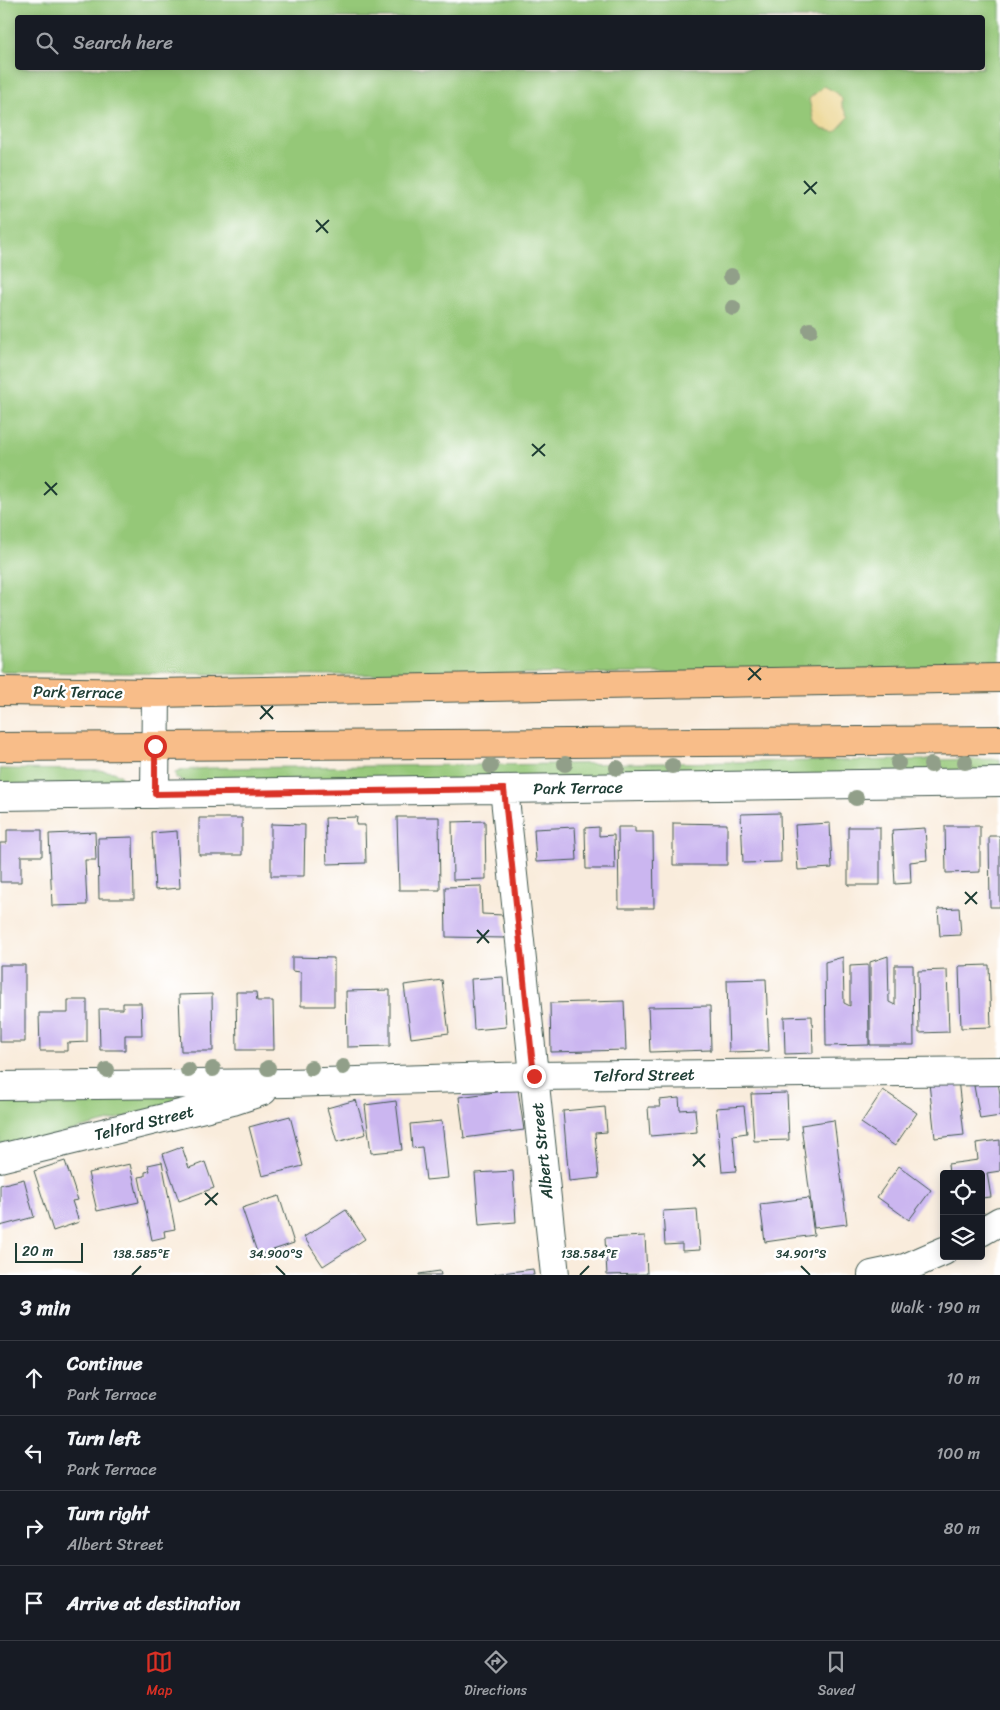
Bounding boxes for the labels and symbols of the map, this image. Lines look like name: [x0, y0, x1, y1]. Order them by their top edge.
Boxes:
street label: Park Terrace: [33, 677, 123, 707]
route start: [144, 735, 167, 758]
street label: Park Terrace: [533, 773, 623, 803]
street label: Telford Street: [593, 1060, 695, 1090]
route end: [523, 1065, 546, 1088]
street label: Telford Street: [91, 1097, 197, 1149]
street label: Albert Street: [523, 1101, 562, 1202]
scale bar: [15, 1240, 82, 1263]
text: 138.585°E: [113, 1243, 170, 1265]
text: 34.900°S: [250, 1243, 303, 1265]
text: 138.584°E: [561, 1243, 619, 1265]
text: 34.901°S: [776, 1243, 827, 1265]

